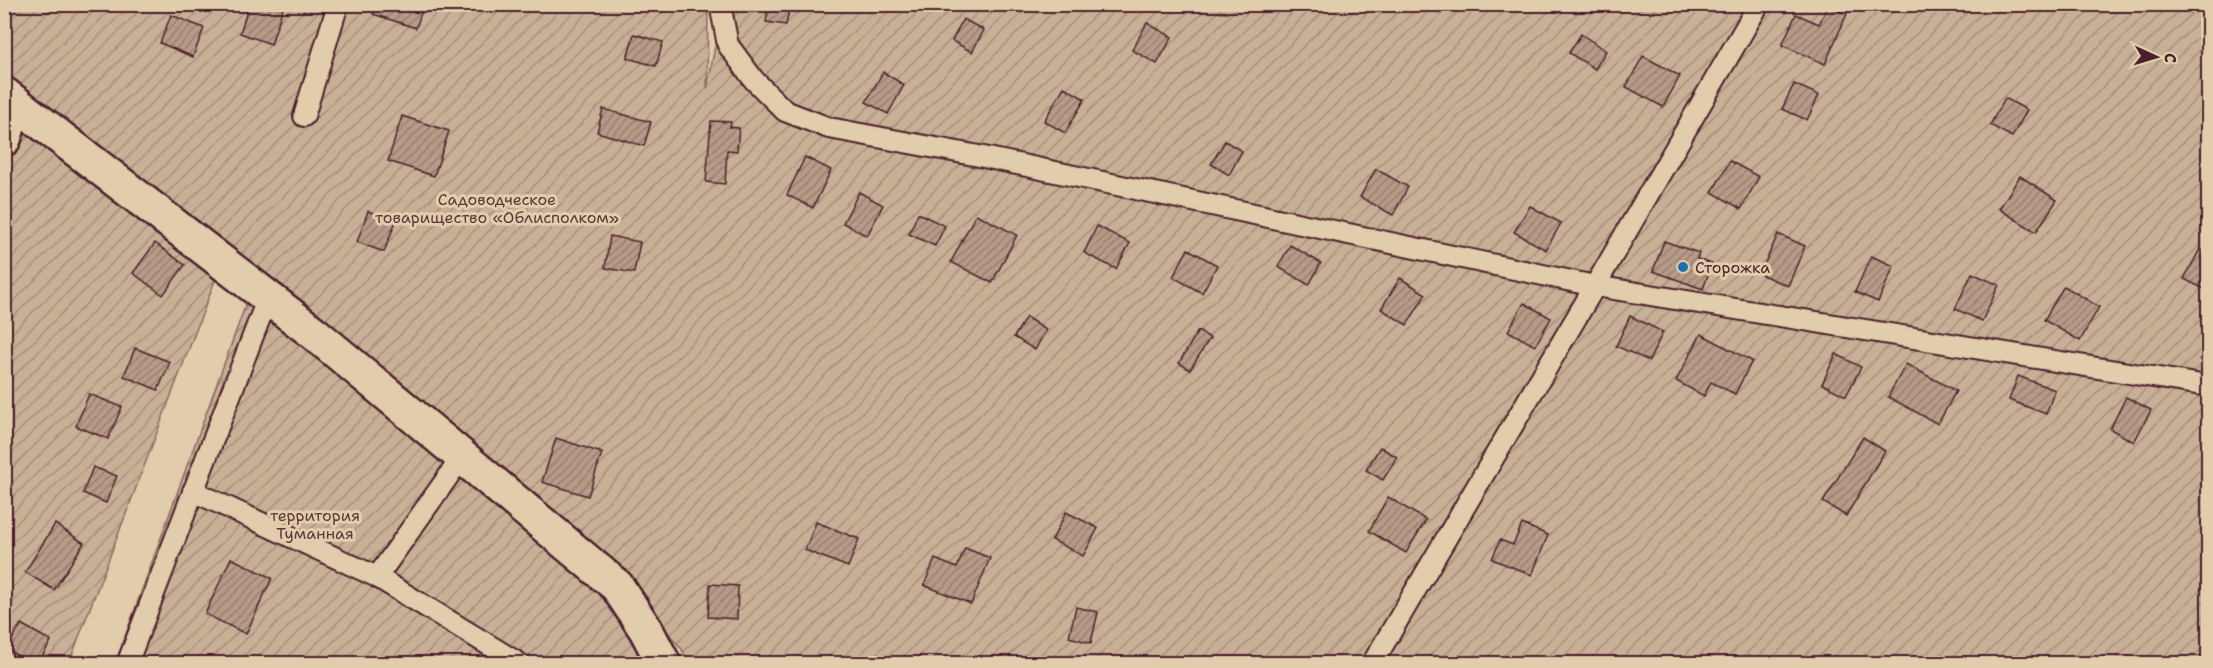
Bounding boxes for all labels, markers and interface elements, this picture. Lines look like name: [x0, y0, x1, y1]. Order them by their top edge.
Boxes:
north arrow: [2126, 27, 2186, 87]
text: С: [2160, 52, 2181, 64]
park label: Садоводческое товарищество «Облисполком»: [375, 189, 619, 228]
place label: Сторожка: [1695, 257, 1770, 278]
marker: Сторожка: [1676, 260, 1690, 274]
park label: территория Туманная: [270, 505, 360, 544]

